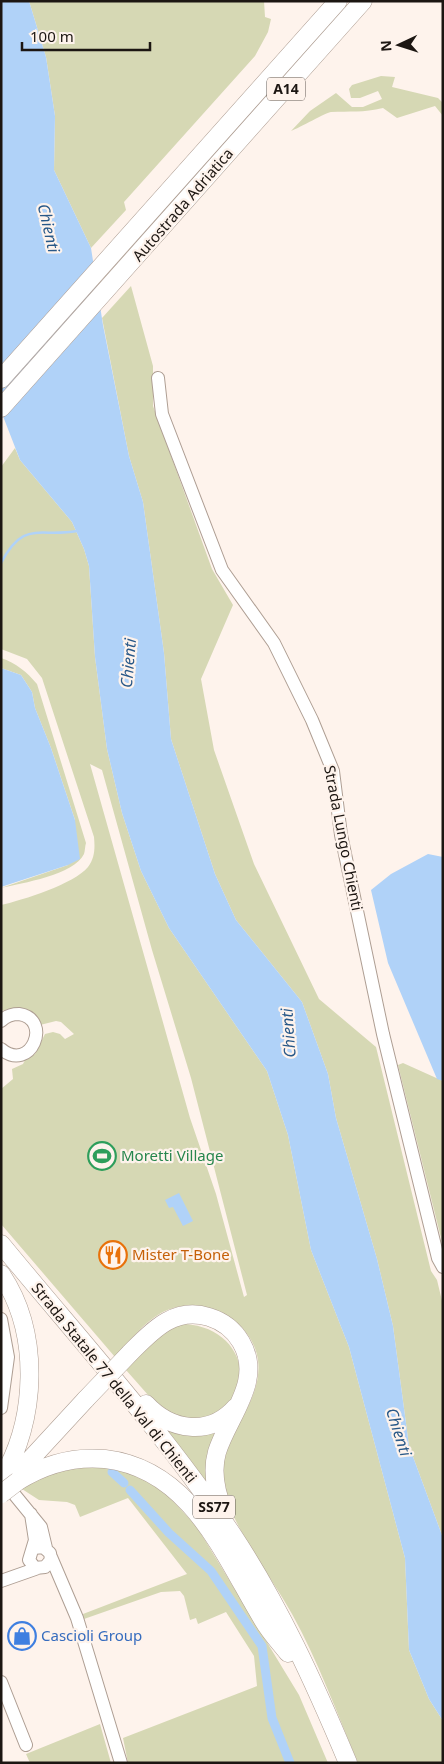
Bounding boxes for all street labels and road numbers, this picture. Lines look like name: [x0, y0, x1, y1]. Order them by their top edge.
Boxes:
road number: A14: [267, 78, 305, 100]
street label: Autostrada Adriatica: [127, 143, 237, 265]
street label: Strada Lungo Chienti: [320, 763, 368, 912]
street label: Strada Statale 77 della Val di Chienti: [28, 1278, 202, 1487]
road number: SS77: [193, 1495, 235, 1518]

